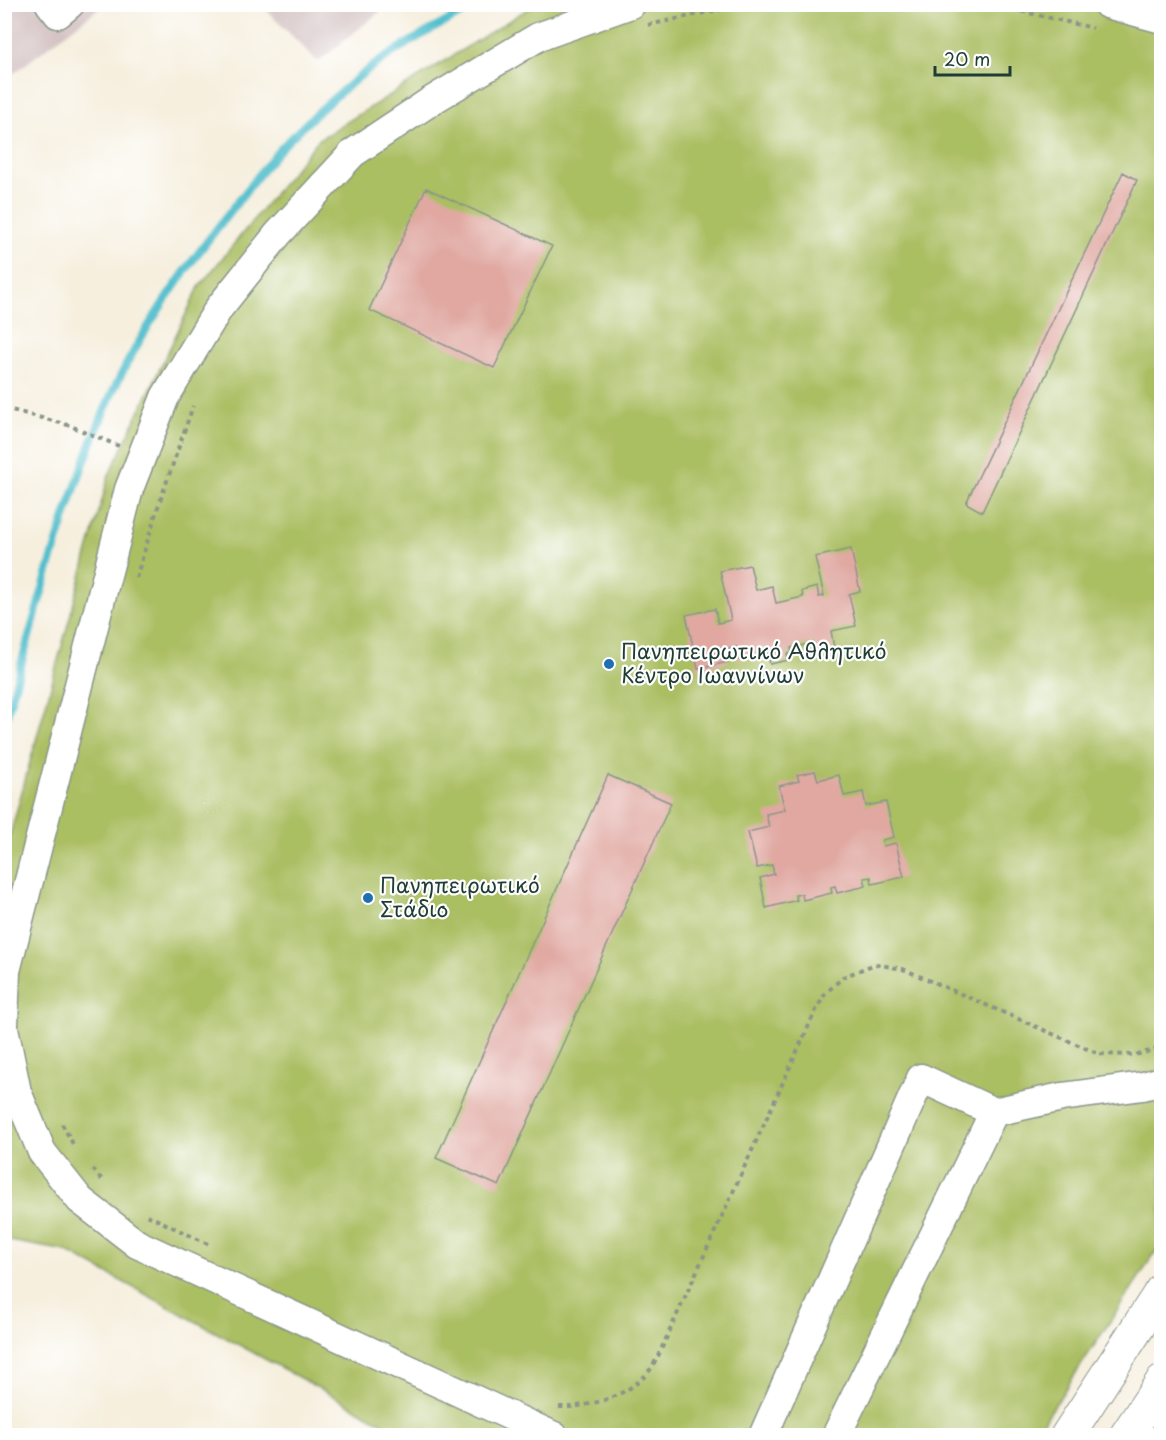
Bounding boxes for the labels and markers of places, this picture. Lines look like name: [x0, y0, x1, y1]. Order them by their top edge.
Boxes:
place label: Πανηπειρωτικό Αθλητικό Κέντρο Ιωαννίνων: [621, 634, 887, 690]
marker: Πανηπειρωτικό Αθλητικό Κέντρο Ιωαννίνων: [602, 657, 616, 671]
place label: Πανηπειρωτικό Στάδιο: [380, 868, 540, 924]
marker: Πανηπειρωτικό Στάδιο: [361, 891, 375, 905]

